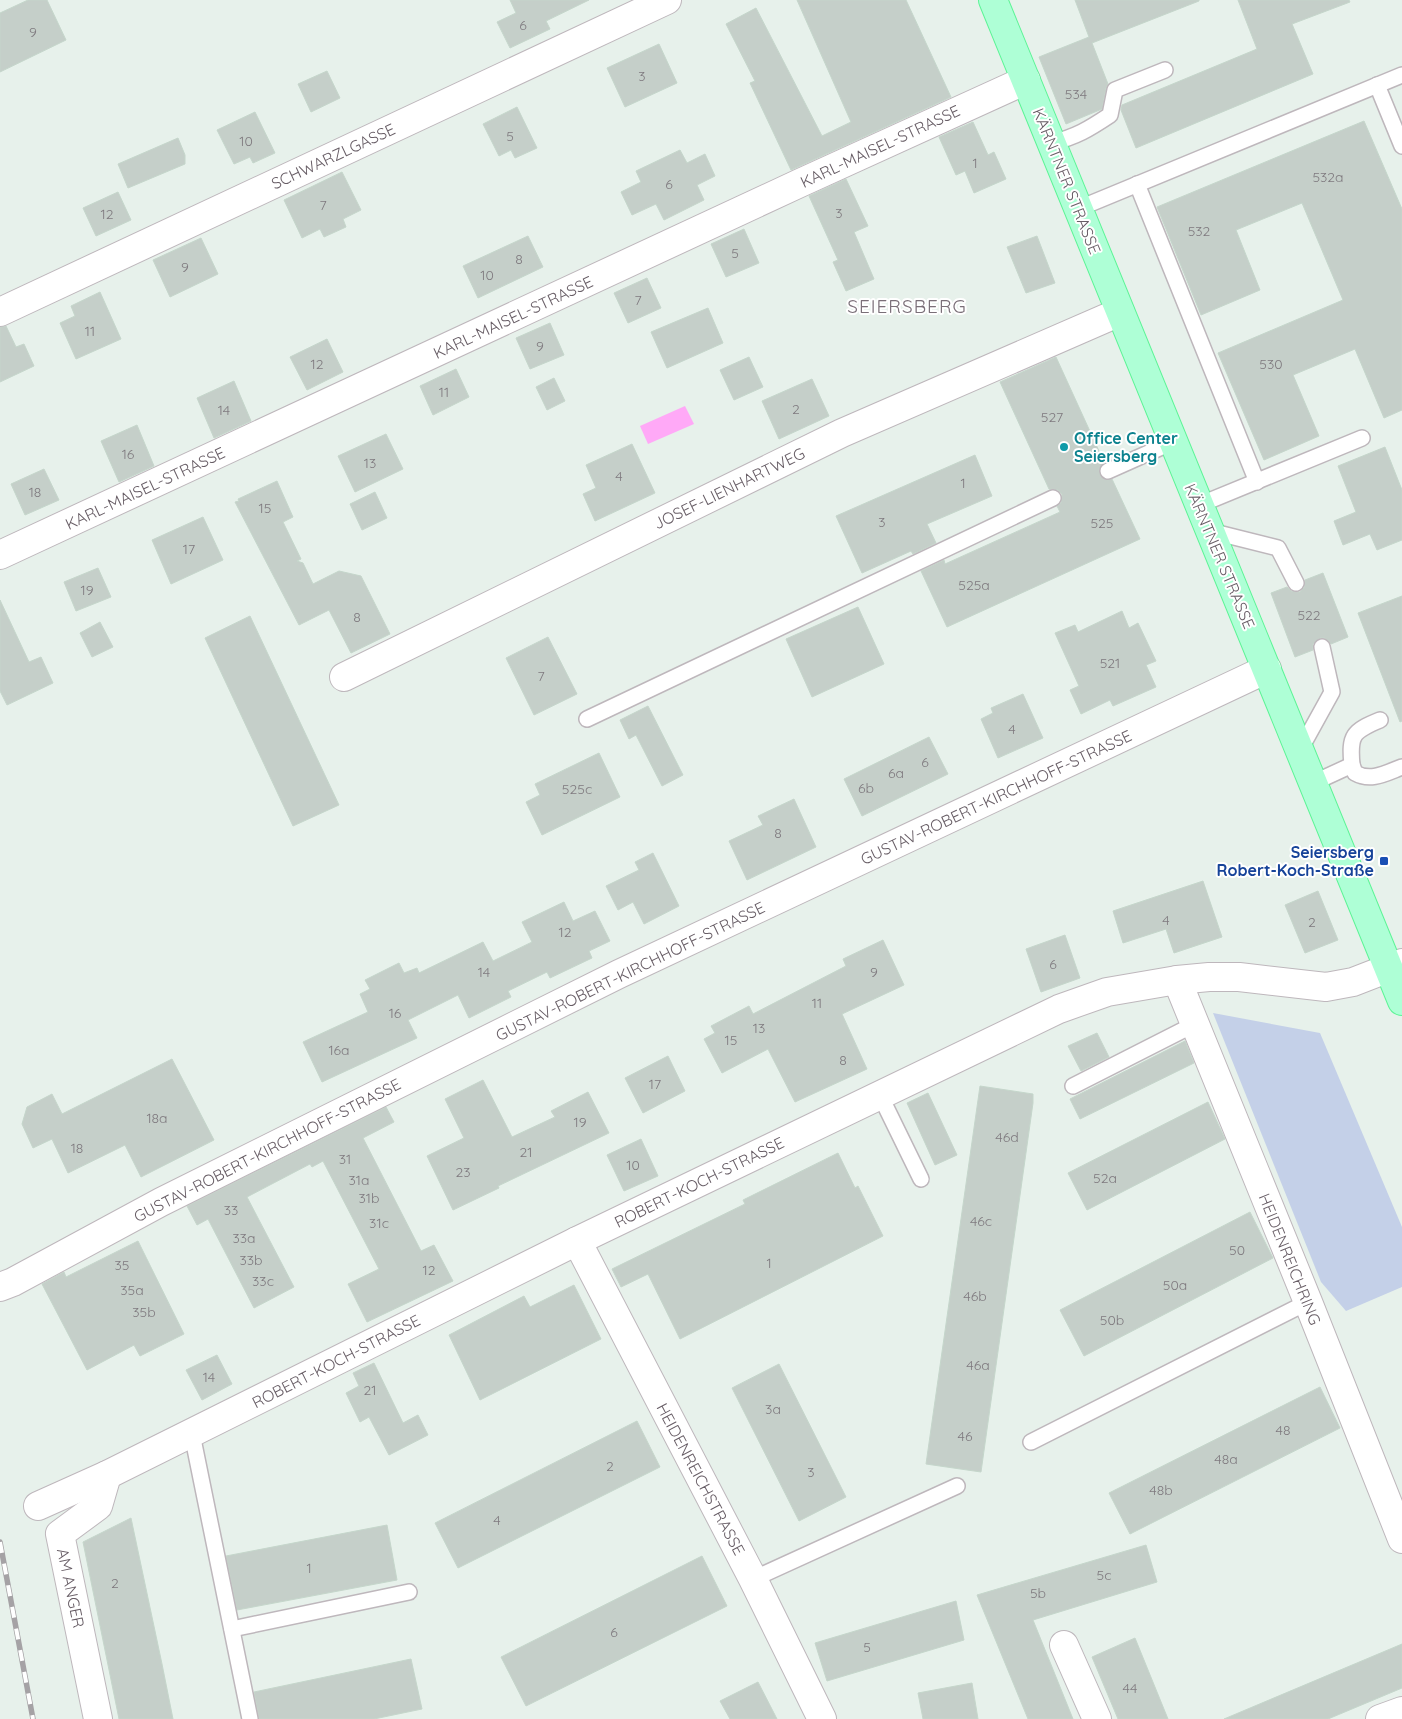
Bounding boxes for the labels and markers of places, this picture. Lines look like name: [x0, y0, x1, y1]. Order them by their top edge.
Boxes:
place label: Office Center Seiersberg: [1074, 428, 1178, 466]
marker: Office Center Seiersberg: [1058, 441, 1070, 453]
place label: Seiersberg Robert-Koch-Straße: [1217, 842, 1374, 880]
marker: Seiersberg Robert-Koch-Straße: [1378, 855, 1390, 867]

